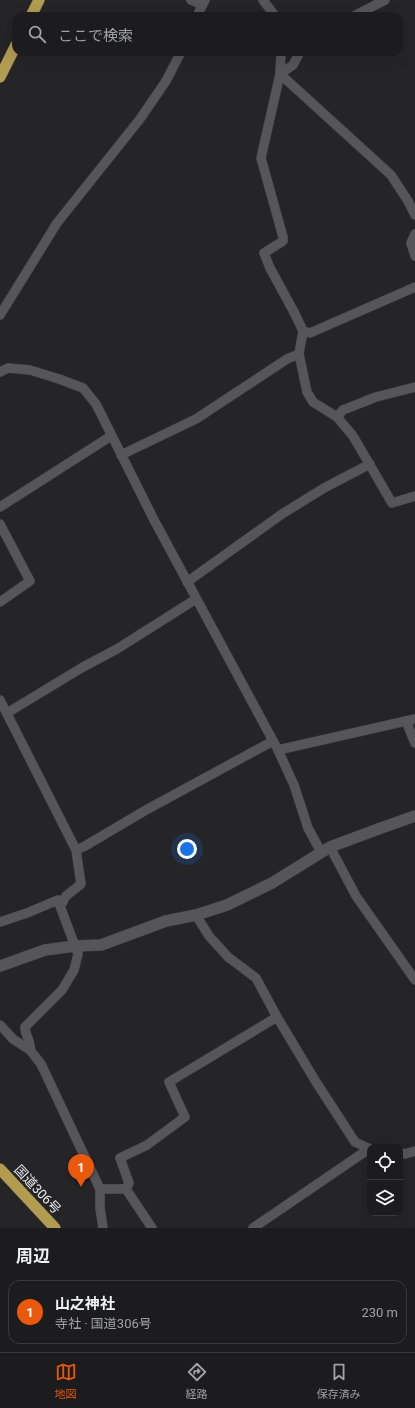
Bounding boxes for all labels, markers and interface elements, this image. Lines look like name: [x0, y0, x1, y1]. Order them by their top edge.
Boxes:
search box: [12, 12, 403, 56]
icon: search: [26, 23, 48, 45]
text: ここで検索: [58, 27, 133, 45]
your location: [177, 839, 197, 859]
map controls: [367, 1144, 403, 1216]
button: locate: [367, 1144, 403, 1180]
pin: 1: [68, 1154, 94, 1187]
street label: 国道306号: [11, 1162, 64, 1217]
button: layers: [367, 1180, 403, 1216]
text: 周辺: [16, 1246, 50, 1266]
text: 山之神社: [55, 1295, 115, 1313]
text: 1: [26, 1305, 34, 1320]
text: 230 m: [361, 1305, 398, 1320]
text: 寺社 · 国道306号: [55, 1316, 152, 1331]
tab: 地図: [55, 1361, 77, 1401]
tab: 経路: [186, 1361, 208, 1401]
tab: 保存済み: [317, 1361, 361, 1401]

